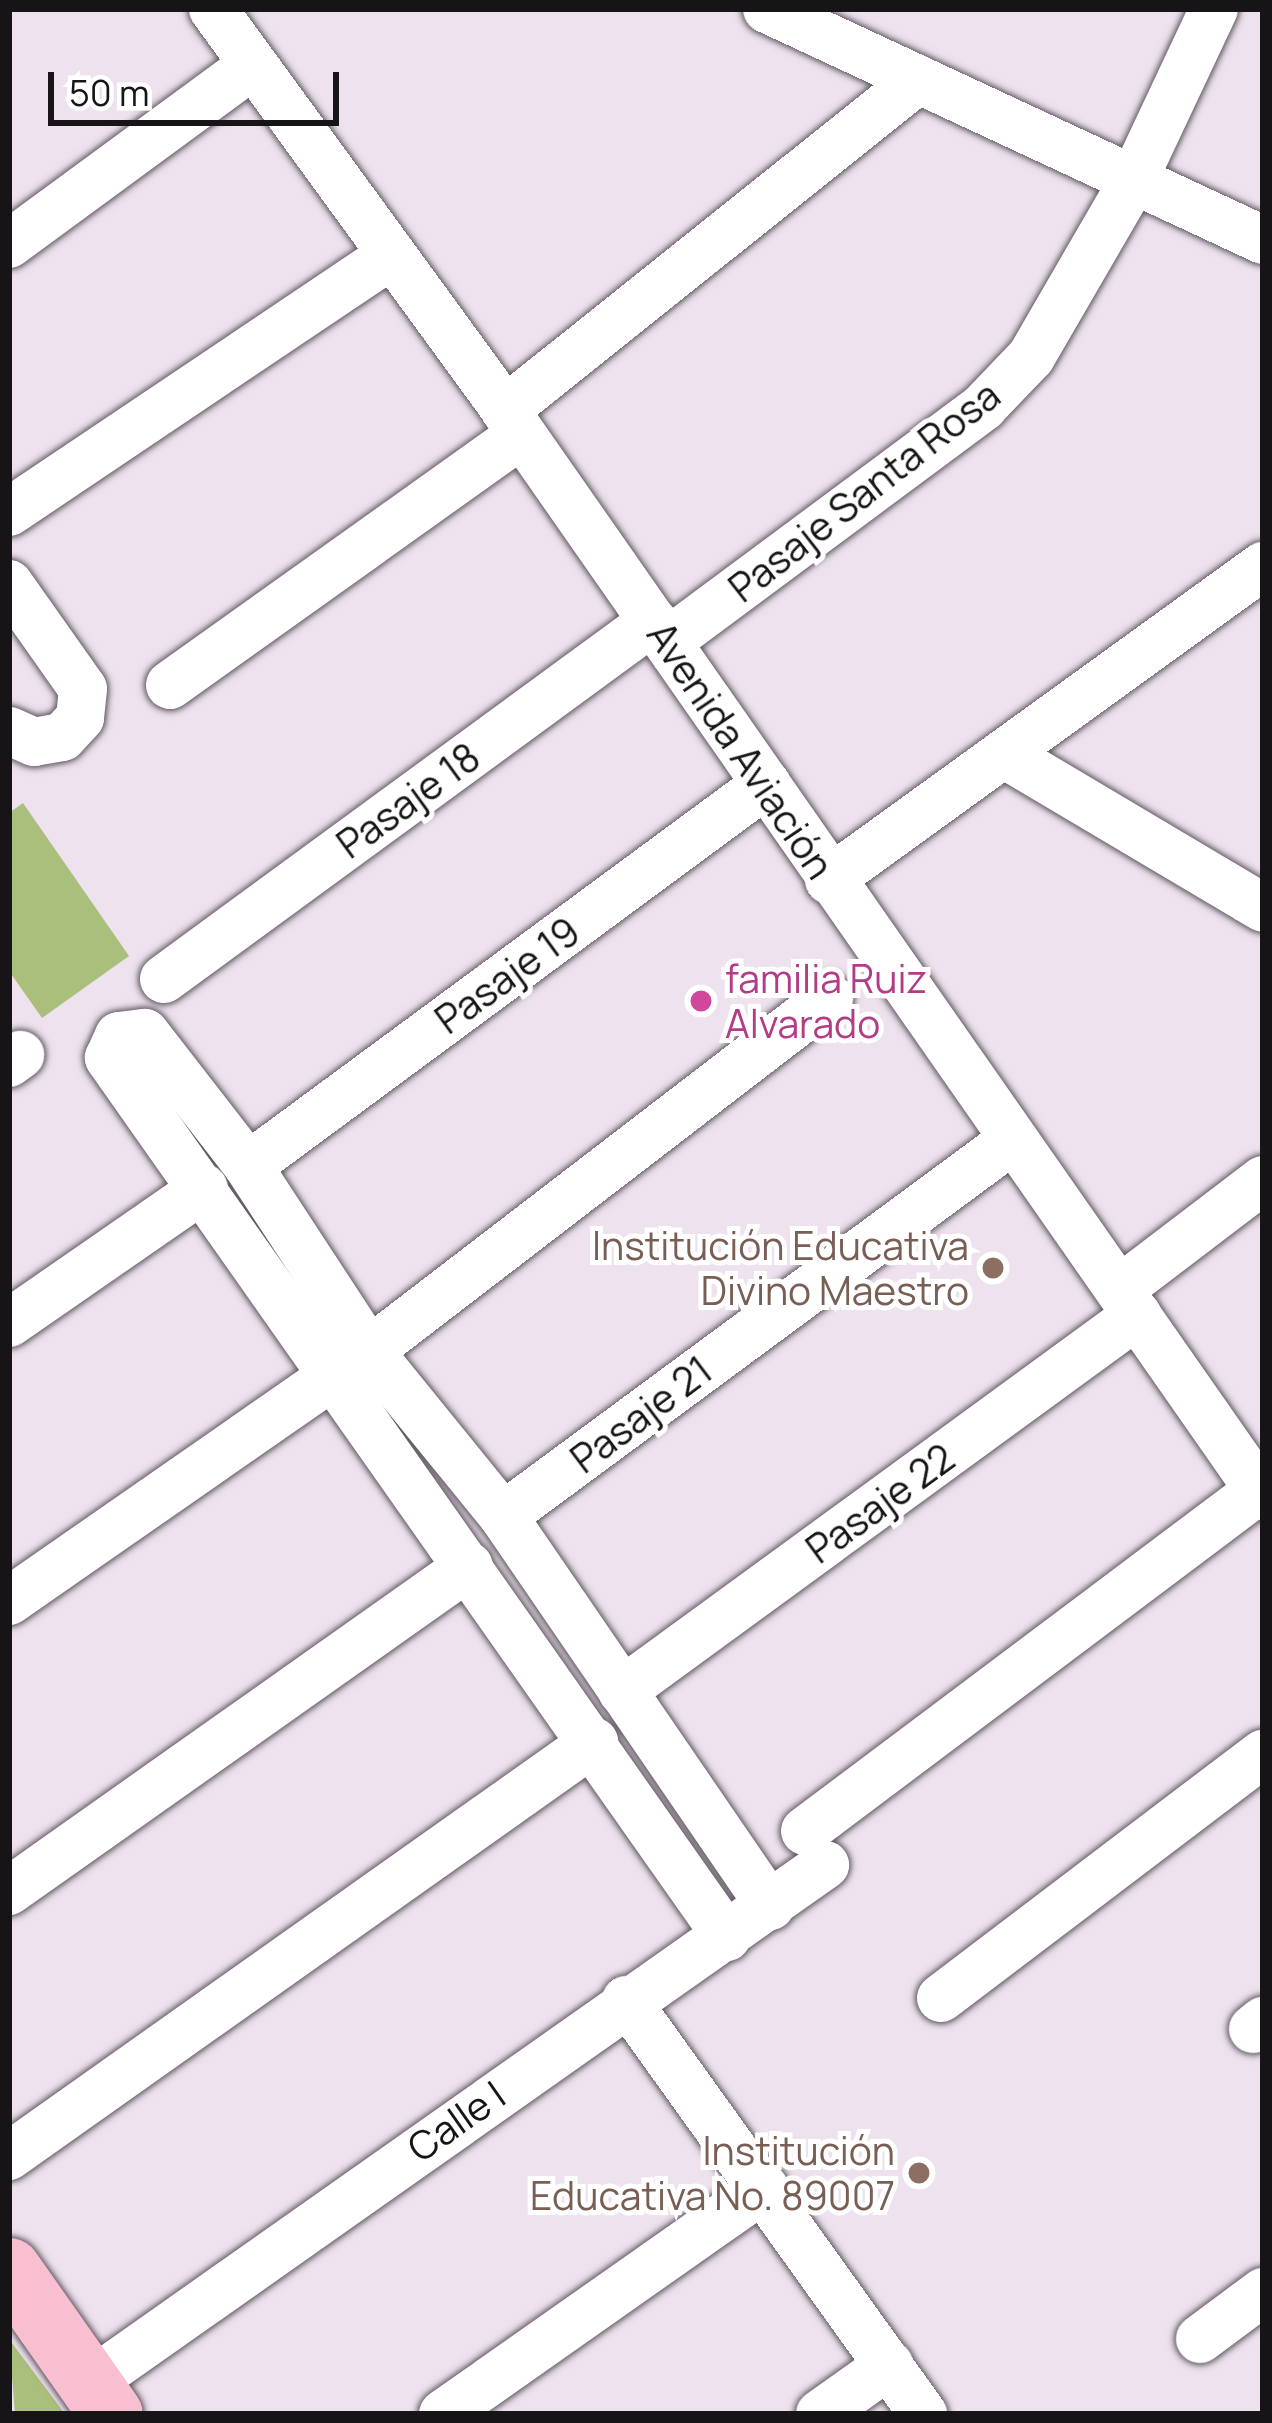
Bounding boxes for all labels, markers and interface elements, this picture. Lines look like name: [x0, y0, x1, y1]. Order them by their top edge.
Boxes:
scale bar: [54, 48, 345, 122]
text: 50 m: [69, 68, 149, 117]
street label: Pasaje Santa Rosa: [719, 371, 1009, 611]
street label: Avenida Aviación: [638, 613, 844, 887]
street label: Pasaje 18: [328, 733, 488, 867]
street label: Pasaje 19: [426, 907, 588, 1043]
place label: familia Ruiz Alvarado: [725, 956, 927, 1047]
marker: familia Ruiz Alvarado: [688, 988, 714, 1014]
place label: Institución Educativa Divino Maestro: [592, 1223, 969, 1314]
marker: Institución Educativa Divino Maestro: [980, 1255, 1006, 1281]
street label: Pasaje 21: [561, 1346, 721, 1482]
street label: Pasaje 22: [797, 1434, 963, 1572]
street label: Calle I: [399, 2071, 513, 2171]
place label: Institución Educativa No. 89007: [530, 2128, 895, 2219]
marker: Institución Educativa No. 89007: [906, 2160, 932, 2186]

